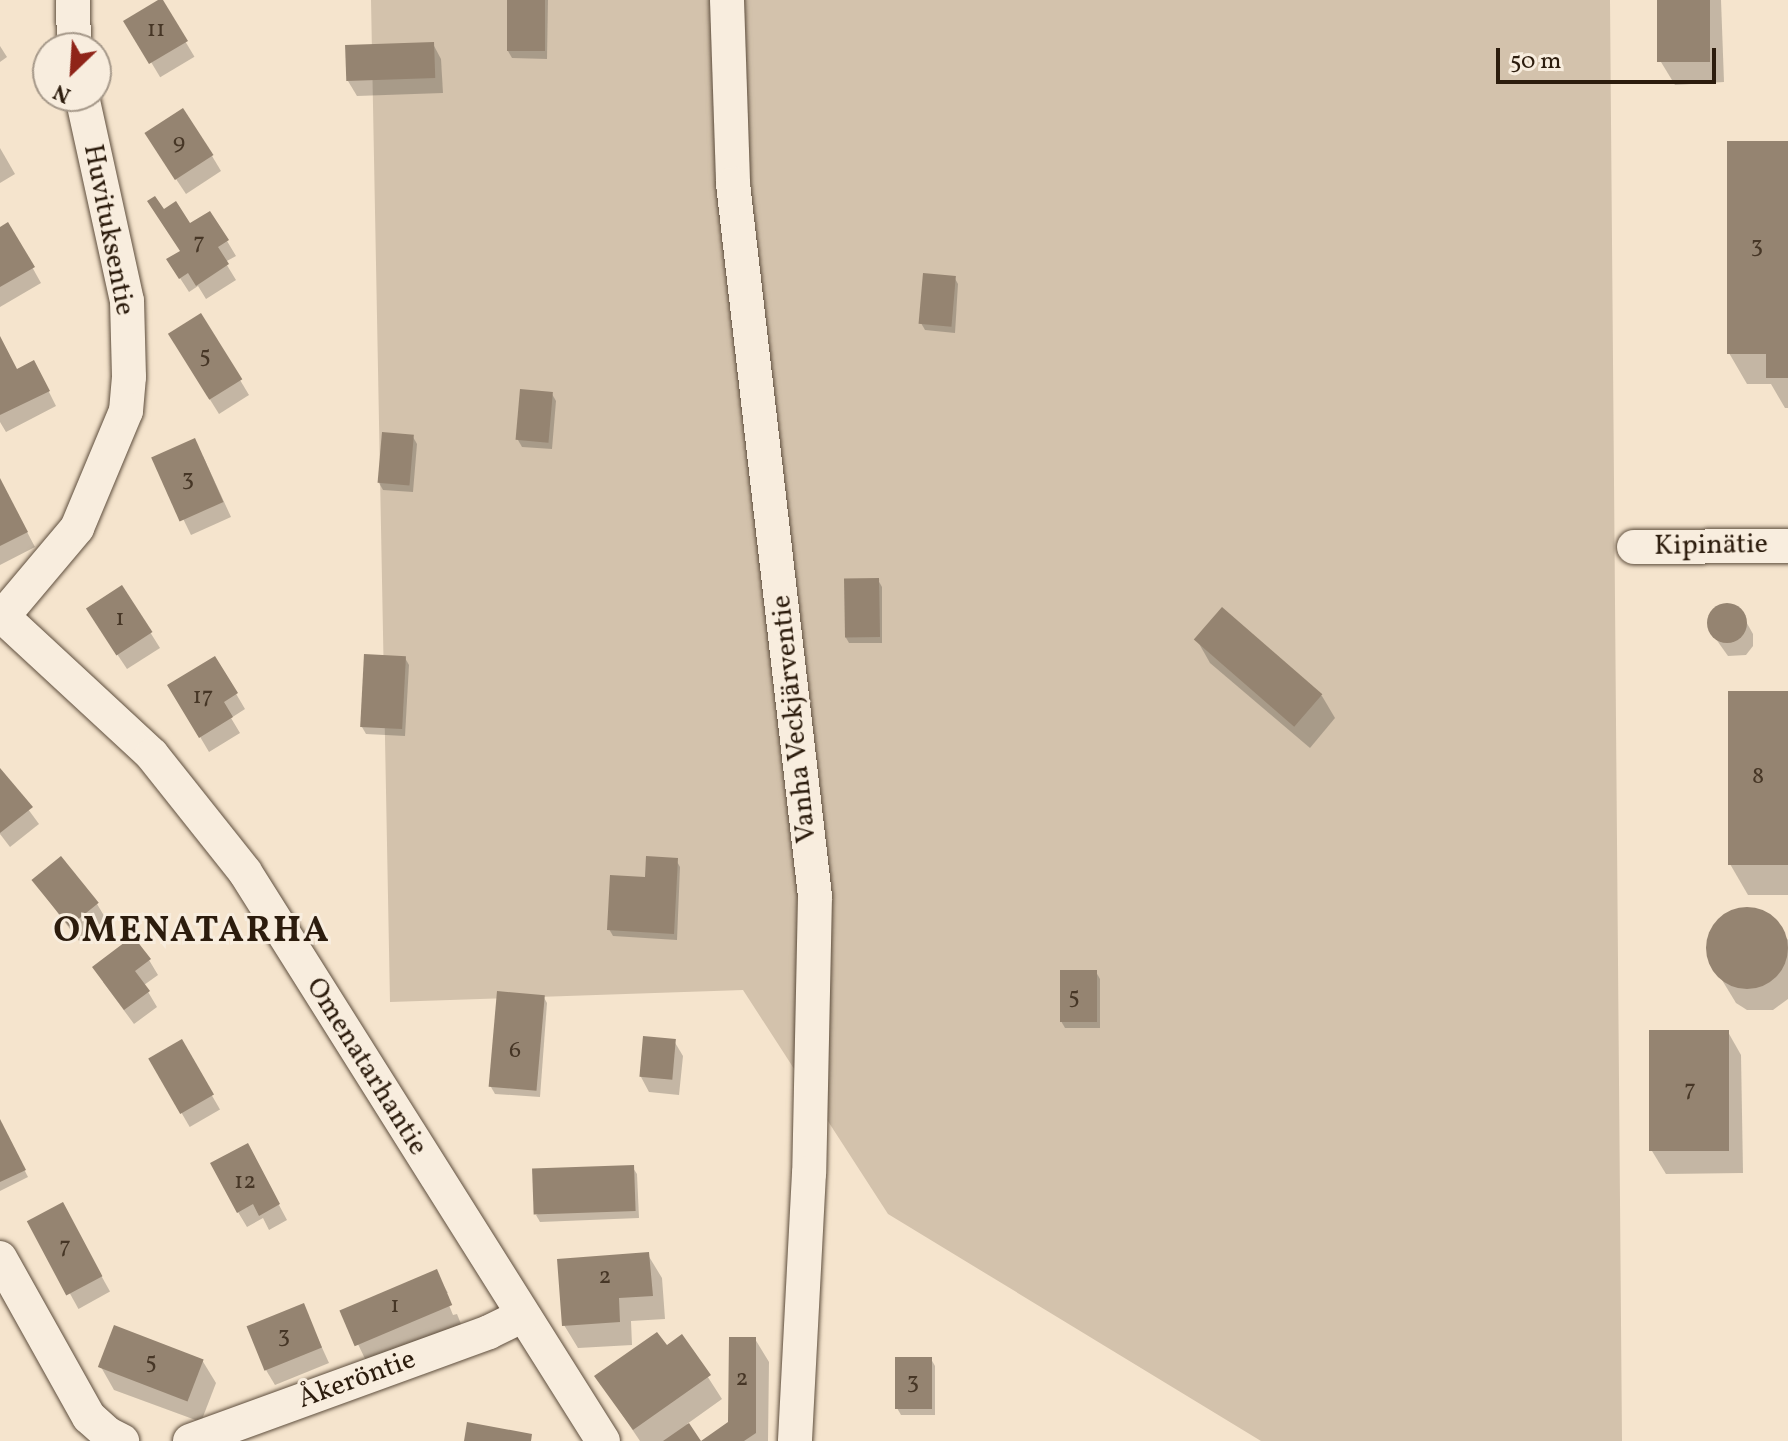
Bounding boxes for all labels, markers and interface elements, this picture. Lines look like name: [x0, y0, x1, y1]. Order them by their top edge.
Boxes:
house number: 11: [147, 17, 165, 45]
north arrow: [32, 32, 112, 112]
scale bar: [1500, 32, 1720, 82]
text: 50 m: [1510, 45, 1562, 79]
text: N: [49, 75, 76, 110]
house number: 9: [173, 130, 185, 158]
street label: Huvituksentie: [75, 142, 141, 318]
house number: 7: [193, 230, 205, 258]
house number: 3: [1751, 233, 1763, 261]
house number: 5: [199, 343, 211, 371]
house number: 3: [182, 466, 194, 494]
street label: Kipinätie: [1654, 528, 1768, 564]
street label: Vanha Veckjärventie: [765, 593, 825, 845]
house number: 1: [115, 606, 125, 634]
house number: 17: [193, 684, 213, 712]
house number: 8: [1752, 764, 1764, 792]
district label: OMENATARHA: [53, 911, 331, 955]
street label: Omenatarhantie: [298, 972, 434, 1162]
house number: 5: [1068, 984, 1080, 1012]
house number: 6: [509, 1038, 521, 1066]
house number: 7: [1684, 1077, 1696, 1105]
house number: 12: [234, 1169, 256, 1197]
house number: 7: [59, 1234, 71, 1262]
house number: 2: [599, 1264, 611, 1292]
house number: 1: [390, 1293, 400, 1321]
house number: 3: [278, 1323, 290, 1351]
street label: Åkeröntie: [294, 1343, 420, 1417]
house number: 5: [145, 1349, 157, 1377]
house number: 2: [736, 1366, 748, 1394]
house number: 3: [907, 1369, 919, 1397]

